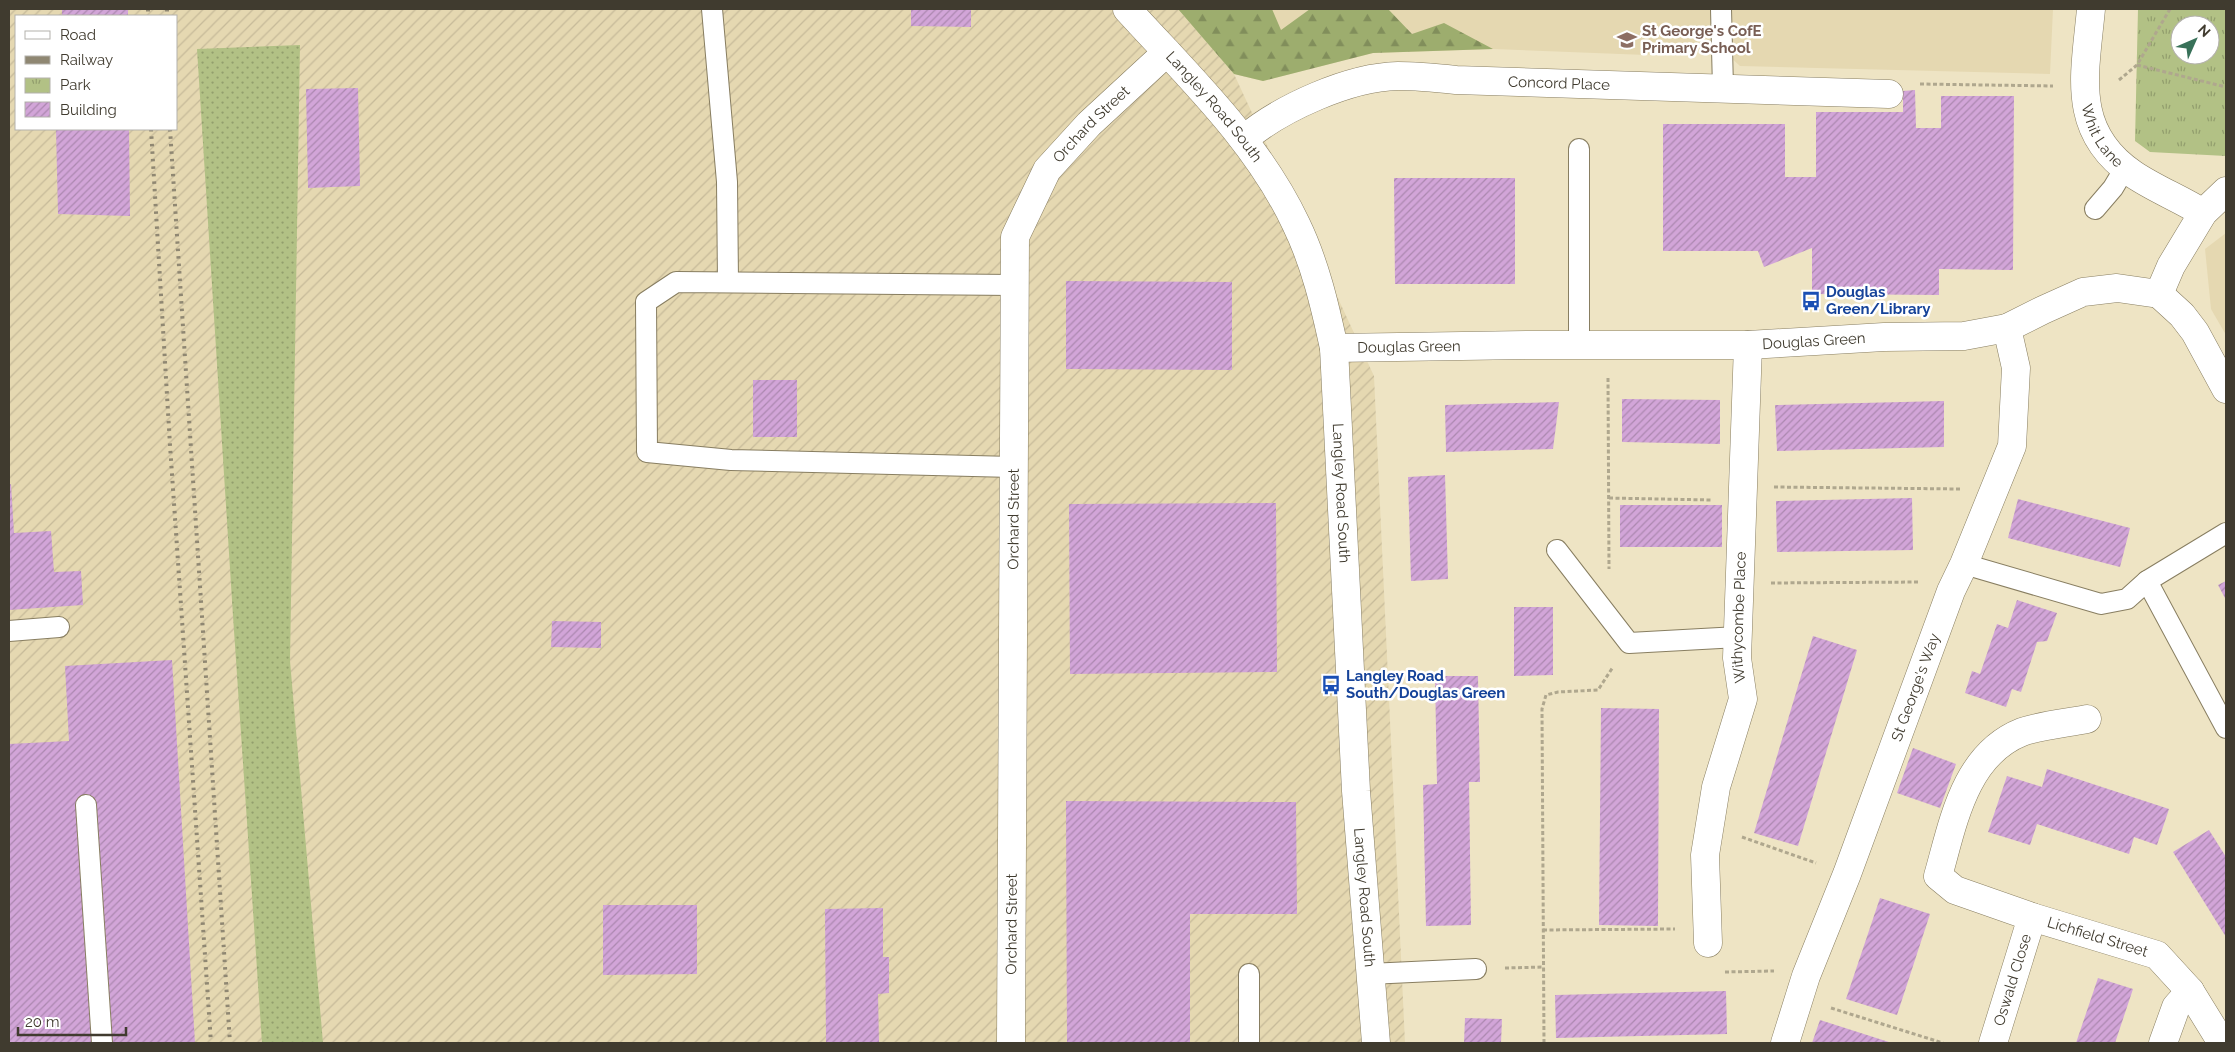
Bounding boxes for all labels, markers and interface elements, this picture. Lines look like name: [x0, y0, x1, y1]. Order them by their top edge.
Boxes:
legend: [15, 15, 178, 130]
north arrow: [2170, 15, 2220, 65]
text: N: [2195, 21, 2214, 40]
place label: St George's CofE Primary School: [1642, 22, 1762, 57]
text: Road: [60, 26, 96, 44]
school or university icon: St George's CofE Primary School: [1616, 29, 1638, 51]
street label: Langley Road South: [1162, 48, 1266, 166]
text: Railway: [60, 51, 113, 69]
street label: Concord Place: [1508, 73, 1610, 94]
text: Park: [60, 76, 91, 94]
street label: Orchard Street: [1049, 82, 1133, 166]
text: Building: [60, 101, 117, 119]
street label: Whit Lane: [2078, 102, 2127, 171]
place label: Douglas Green/Library: [1826, 283, 1931, 318]
bus stop icon: Douglas Green/Library: [1800, 290, 1822, 312]
street label: Douglas Green: [1762, 329, 1866, 353]
street label: Douglas Green: [1357, 337, 1461, 357]
street label: Langley Road South: [1329, 423, 1354, 563]
street label: Orchard Street: [1004, 468, 1023, 570]
street label: Withycombe Place: [1728, 551, 1750, 684]
street label: St George's Way: [1888, 631, 1944, 744]
place label: Langley Road South/Douglas Green: [1346, 667, 1505, 702]
bus stop icon: Langley Road South/Douglas Green: [1320, 674, 1342, 696]
street label: Langley Road South: [1350, 827, 1379, 968]
street label: Orchard Street: [1002, 873, 1021, 975]
street label: Lichfield Street: [2045, 913, 2150, 961]
street label: Oswald Close: [1990, 932, 2035, 1028]
scale bar: [18, 1004, 125, 1036]
text: 20 m: [25, 1013, 60, 1031]

